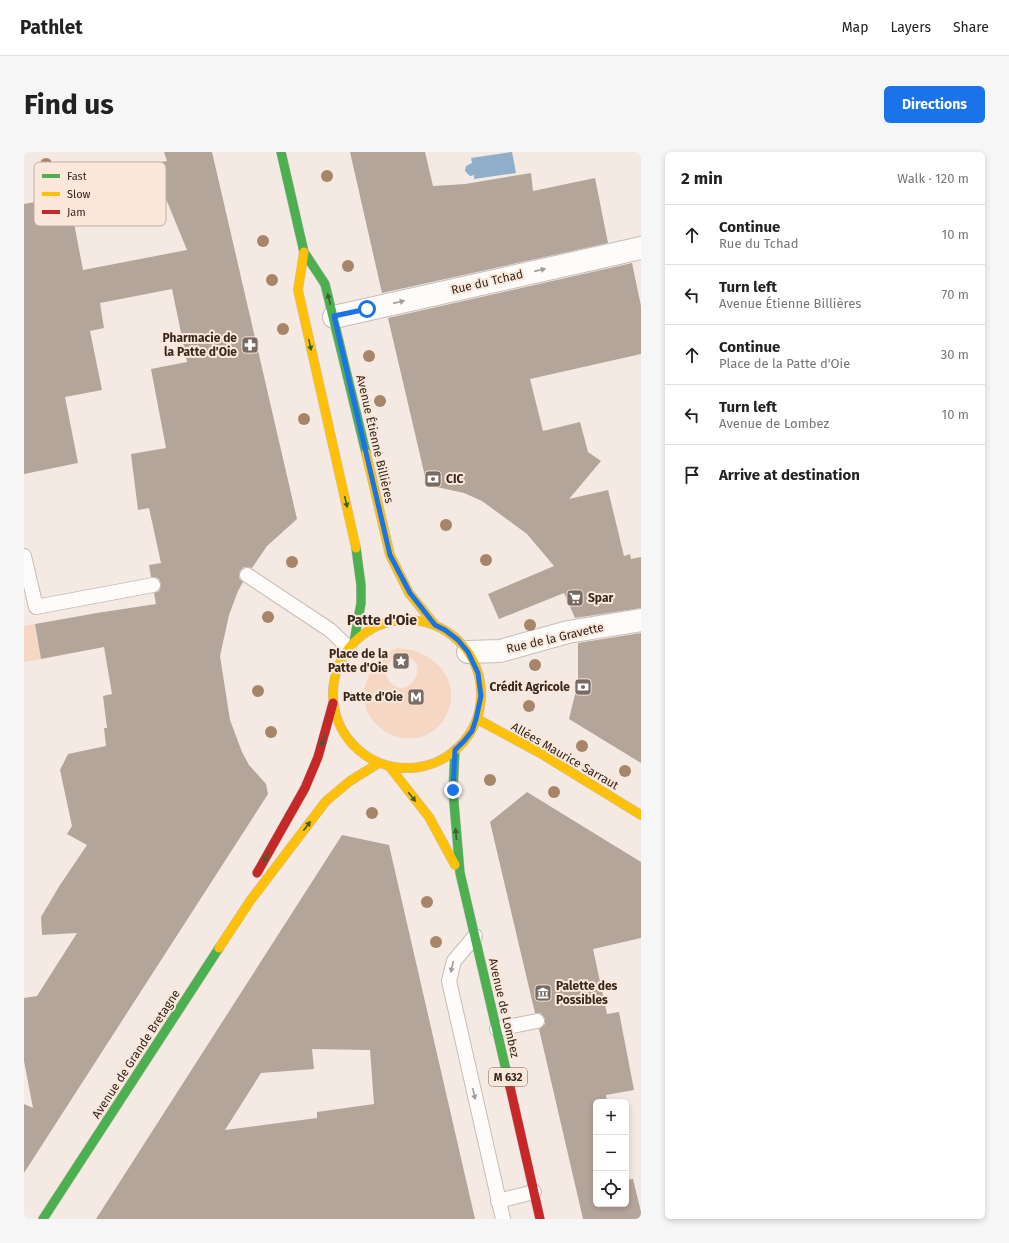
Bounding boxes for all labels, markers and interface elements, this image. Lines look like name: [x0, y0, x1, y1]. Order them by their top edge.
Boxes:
text: Pathlet: [20, 16, 83, 39]
text: Map: [842, 19, 868, 36]
text: Layers: [890, 19, 931, 36]
text: Share: [953, 19, 989, 36]
button: Directions: [884, 86, 985, 123]
text: Find us: [24, 88, 114, 121]
legend: [34, 162, 166, 226]
text: 2 min: [681, 168, 723, 189]
text: Fast: [67, 170, 87, 183]
text: Walk · 120 m: [897, 171, 969, 186]
text: Slow: [67, 188, 91, 201]
text: Jam: [67, 206, 86, 219]
text: Continue: [719, 218, 780, 236]
icon: ahead: [681, 224, 703, 246]
text: 10 m: [942, 227, 969, 242]
text: Rue du Tchad: [719, 236, 798, 251]
street label: Rue du Tchad: [450, 267, 524, 297]
one-way arrow: [534, 267, 546, 273]
text: Turn left: [719, 278, 777, 296]
icon: left: [681, 284, 703, 306]
text: 70 m: [942, 287, 969, 302]
one-way arrow: [326, 293, 332, 305]
text: Avenue Étienne Billières: [719, 296, 861, 311]
one-way arrow: [393, 299, 405, 305]
route start: [358, 300, 376, 318]
place label: Pharmacie de la Patte d'Oie: [163, 331, 237, 359]
pharmacy icon: Pharmacie de la Patte d'Oie: [240, 335, 260, 355]
text: Continue: [719, 338, 780, 356]
one-way arrow: [308, 339, 314, 351]
icon: ahead: [681, 344, 703, 366]
text: 30 m: [941, 347, 969, 362]
text: Place de la Patte d'Oie: [719, 356, 850, 371]
street label: Avenue Étienne Billières: [353, 373, 398, 505]
text: Turn left: [719, 398, 777, 416]
icon: left: [681, 404, 703, 426]
text: 10 m: [942, 407, 969, 422]
text: Avenue de Lombez: [719, 416, 829, 431]
icon: arrive: [681, 464, 703, 486]
text: Arrive at destination: [719, 466, 860, 484]
bank icon: CIC: [423, 469, 443, 489]
place label: CIC: [446, 472, 463, 486]
one-way arrow: [344, 496, 350, 509]
supermarket icon: Spar: [565, 588, 585, 608]
place label: Spar: [588, 591, 613, 605]
district label: Patte d'Oie: [347, 612, 417, 629]
street label: Rue de la Gravette: [505, 620, 605, 656]
place label: Place de la Patte d'Oie: [328, 647, 388, 675]
place icon: Place de la Patte d'Oie: [391, 651, 411, 671]
bank icon: Crédit Agricole: [573, 677, 593, 697]
place label: Crédit Agricole: [490, 680, 570, 694]
metro station icon: Patte d'Oie: [406, 687, 426, 707]
place label: Patte d'Oie: [343, 690, 403, 704]
street label: Allées Maurice Sarraut: [509, 720, 622, 793]
one-way arrow: [320, 735, 326, 747]
route end: [444, 781, 462, 799]
one-way arrow: [408, 791, 417, 802]
one-way arrow: [303, 820, 312, 831]
one-way arrow: [453, 828, 459, 840]
one-way arrow: [262, 851, 269, 863]
street label: Avenue de Lombez: [486, 957, 522, 1059]
one-way arrow: [449, 961, 455, 973]
place label: Palette des Possibles: [556, 979, 618, 1007]
museum icon: Palette des Possibles: [533, 983, 553, 1003]
street label: Avenue de Grande Bretagne: [89, 987, 183, 1121]
road number: M 632: [489, 1068, 527, 1086]
one-way arrow: [472, 1088, 478, 1100]
map controls: [593, 1099, 629, 1207]
button: +: [593, 1099, 629, 1135]
button: −: [593, 1135, 629, 1171]
button: locate: [593, 1171, 629, 1207]

